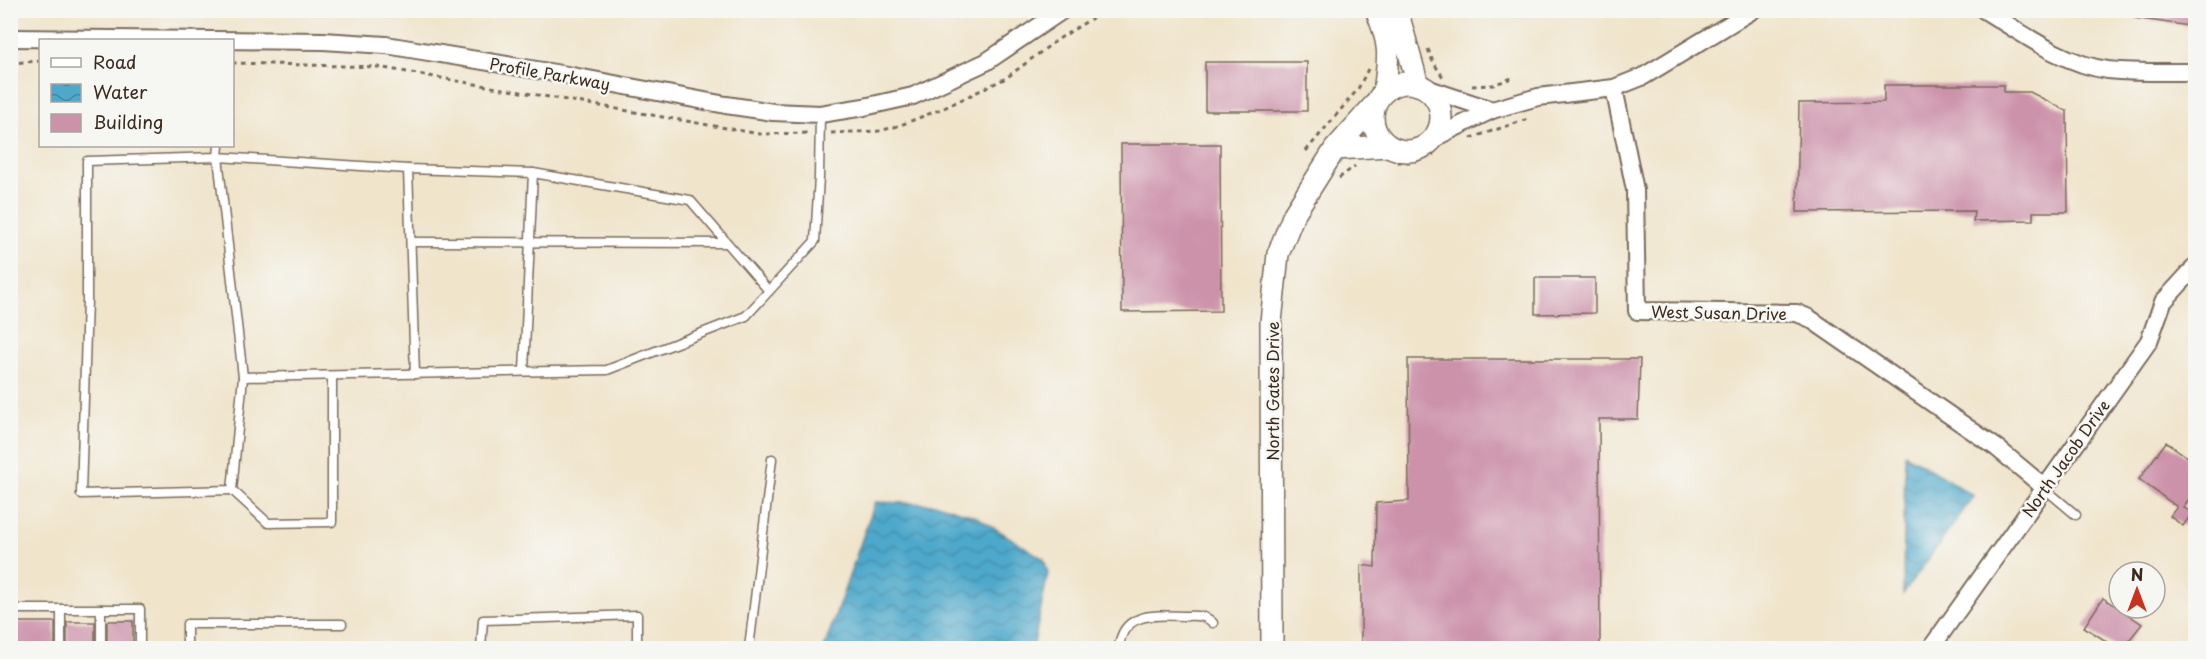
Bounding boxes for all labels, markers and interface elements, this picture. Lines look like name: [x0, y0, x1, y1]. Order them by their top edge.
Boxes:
legend: [39, 39, 234, 147]
text: Road: [93, 48, 137, 75]
street label: Profile Parkway: [488, 51, 612, 95]
text: Water: [93, 78, 148, 105]
text: Building: [93, 108, 163, 135]
street label: West Susan Drive: [1651, 299, 1787, 325]
street label: North Gates Drive: [1260, 321, 1284, 461]
street label: North Jacob Drive: [2015, 394, 2115, 522]
north arrow: [2107, 560, 2167, 620]
text: N: [2131, 562, 2143, 586]

